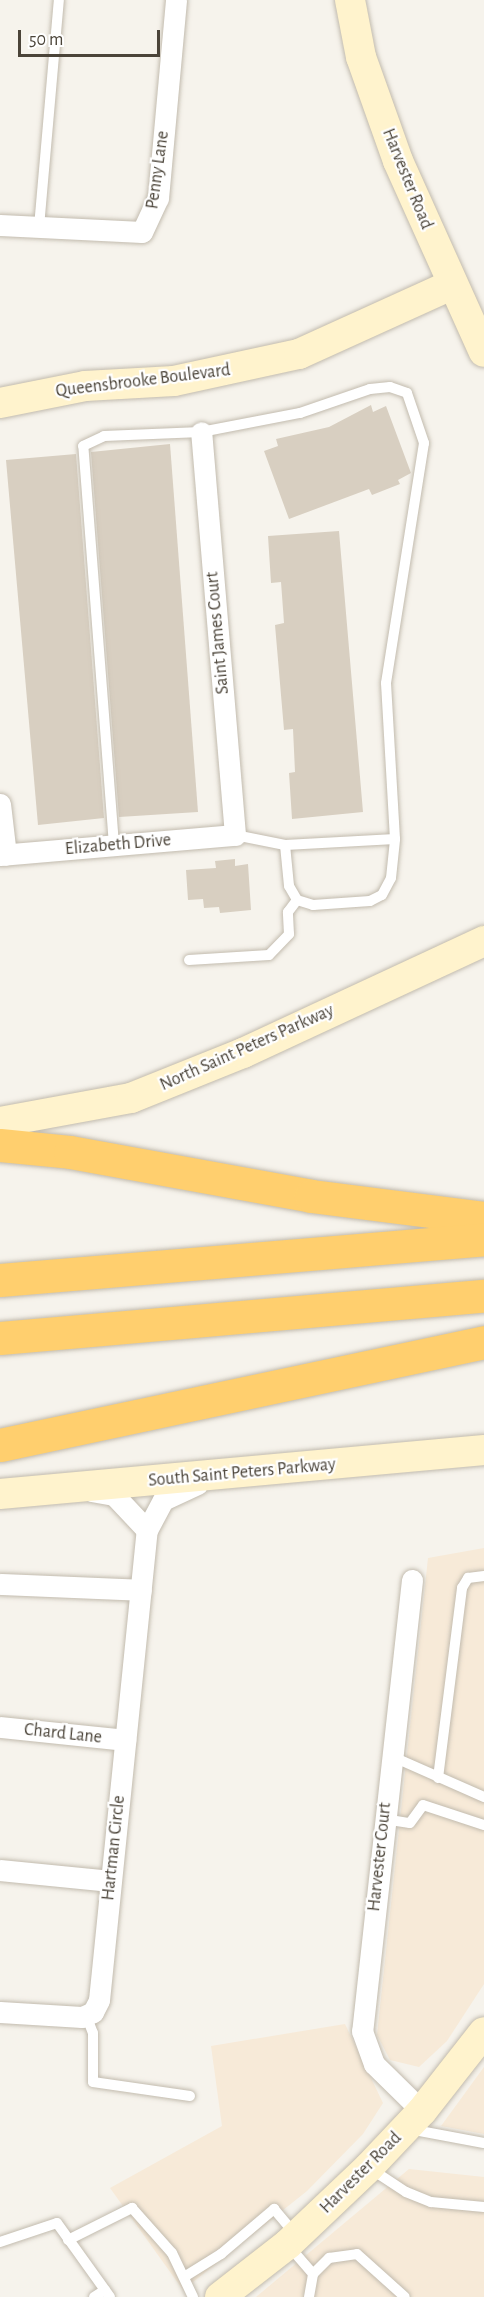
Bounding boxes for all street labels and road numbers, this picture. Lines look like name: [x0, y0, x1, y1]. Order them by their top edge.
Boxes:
street label: Harvester Road: [377, 125, 437, 233]
street label: Penny Lane: [142, 129, 174, 211]
street label: Queensbrooke Boulevard: [54, 360, 232, 402]
street label: Saint James Court: [202, 571, 234, 695]
street label: Elizabeth Drive: [64, 830, 172, 860]
street label: North Saint Peters Parkway: [157, 1000, 337, 1096]
street label: South Saint Peters Parkway: [147, 1454, 337, 1492]
street label: Chard Lane: [23, 1719, 103, 1749]
street label: Hartman Circle: [98, 1794, 130, 1902]
street label: Harvester Court: [364, 1801, 396, 1913]
street label: Harvester Road: [316, 2128, 406, 2218]

